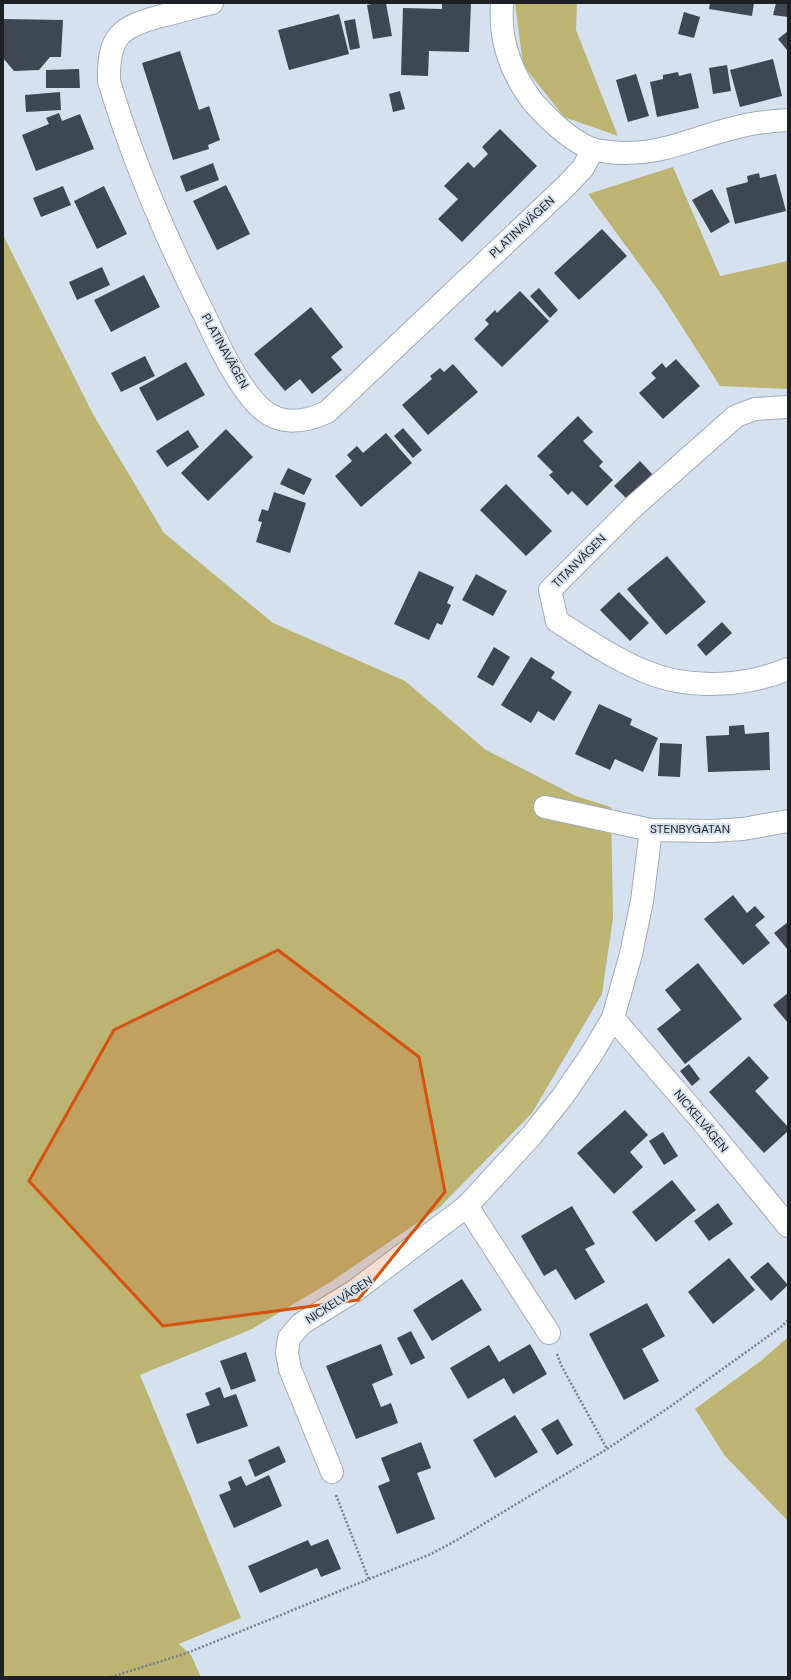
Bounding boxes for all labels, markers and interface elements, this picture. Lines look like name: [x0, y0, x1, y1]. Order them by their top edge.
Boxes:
street label: PLATINAVÄGEN: [486, 193, 558, 261]
street label: PLATINAVÄGEN: [198, 311, 252, 391]
street label: TITANVÄGEN: [549, 531, 609, 591]
street label: STENBYGATAN: [650, 821, 730, 837]
street label: NICKELVÄGEN: [670, 1086, 732, 1156]
street label: NICKELVÄGEN: [302, 1272, 376, 1328]

